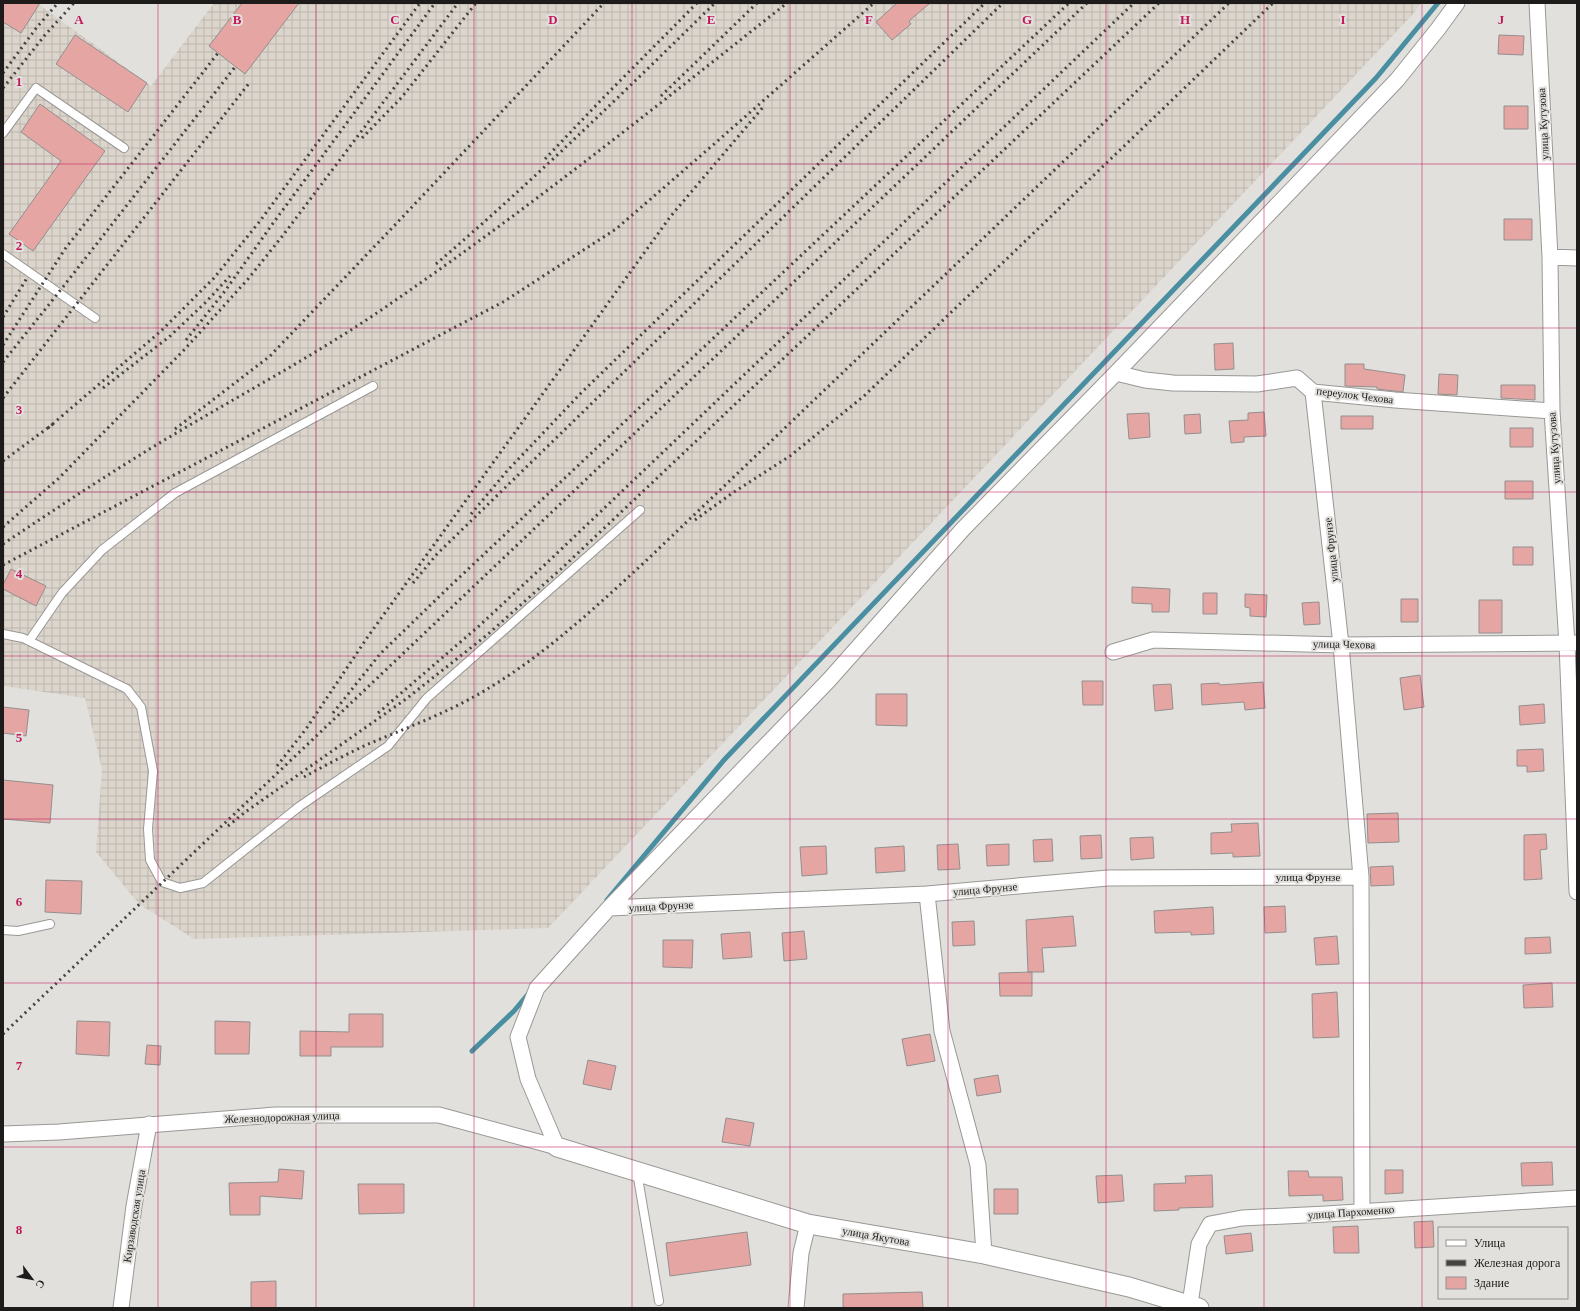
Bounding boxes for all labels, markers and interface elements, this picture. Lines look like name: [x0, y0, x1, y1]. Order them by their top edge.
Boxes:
text: A: [74, 12, 84, 27]
text: B: [233, 12, 242, 27]
text: C: [390, 12, 400, 27]
text: D: [548, 12, 558, 27]
text: E: [707, 12, 715, 27]
text: F: [865, 12, 873, 27]
text: G: [1022, 12, 1032, 27]
text: H: [1180, 12, 1190, 27]
text: I: [1340, 12, 1346, 27]
text: J: [1498, 12, 1505, 27]
text: 1: [16, 74, 22, 89]
street label: улица Кутузова: [1535, 88, 1551, 160]
text: 2: [16, 238, 22, 253]
street label: переулок Чехова: [1316, 384, 1394, 406]
text: 3: [16, 402, 23, 417]
street label: улица Кутузова: [1546, 412, 1562, 484]
street label: улица Фрунзе: [1322, 517, 1340, 583]
text: 4: [16, 566, 23, 581]
street label: улица Чехова: [1313, 637, 1375, 651]
text: 5: [16, 730, 23, 745]
street label: улица Фрунзе: [1276, 871, 1340, 883]
street label: улица Фрунзе: [952, 880, 1018, 898]
text: 6: [16, 894, 23, 909]
street label: улица Фрунзе: [628, 898, 694, 914]
text: 7: [16, 1058, 23, 1073]
street label: Железнодорожная улица: [224, 1109, 340, 1125]
street label: Кирзаводская улица: [121, 1169, 147, 1263]
street label: улица Пархоменко: [1307, 1203, 1395, 1221]
text: 8: [16, 1222, 23, 1237]
street label: улица Якутова: [841, 1224, 911, 1248]
legend: [1438, 1227, 1568, 1299]
text: Улица: [1474, 1236, 1506, 1250]
text: Железная дорога: [1474, 1256, 1561, 1270]
north arrow: [12, 1259, 52, 1299]
text: Здание: [1474, 1276, 1509, 1290]
text: С: [33, 1278, 48, 1291]

